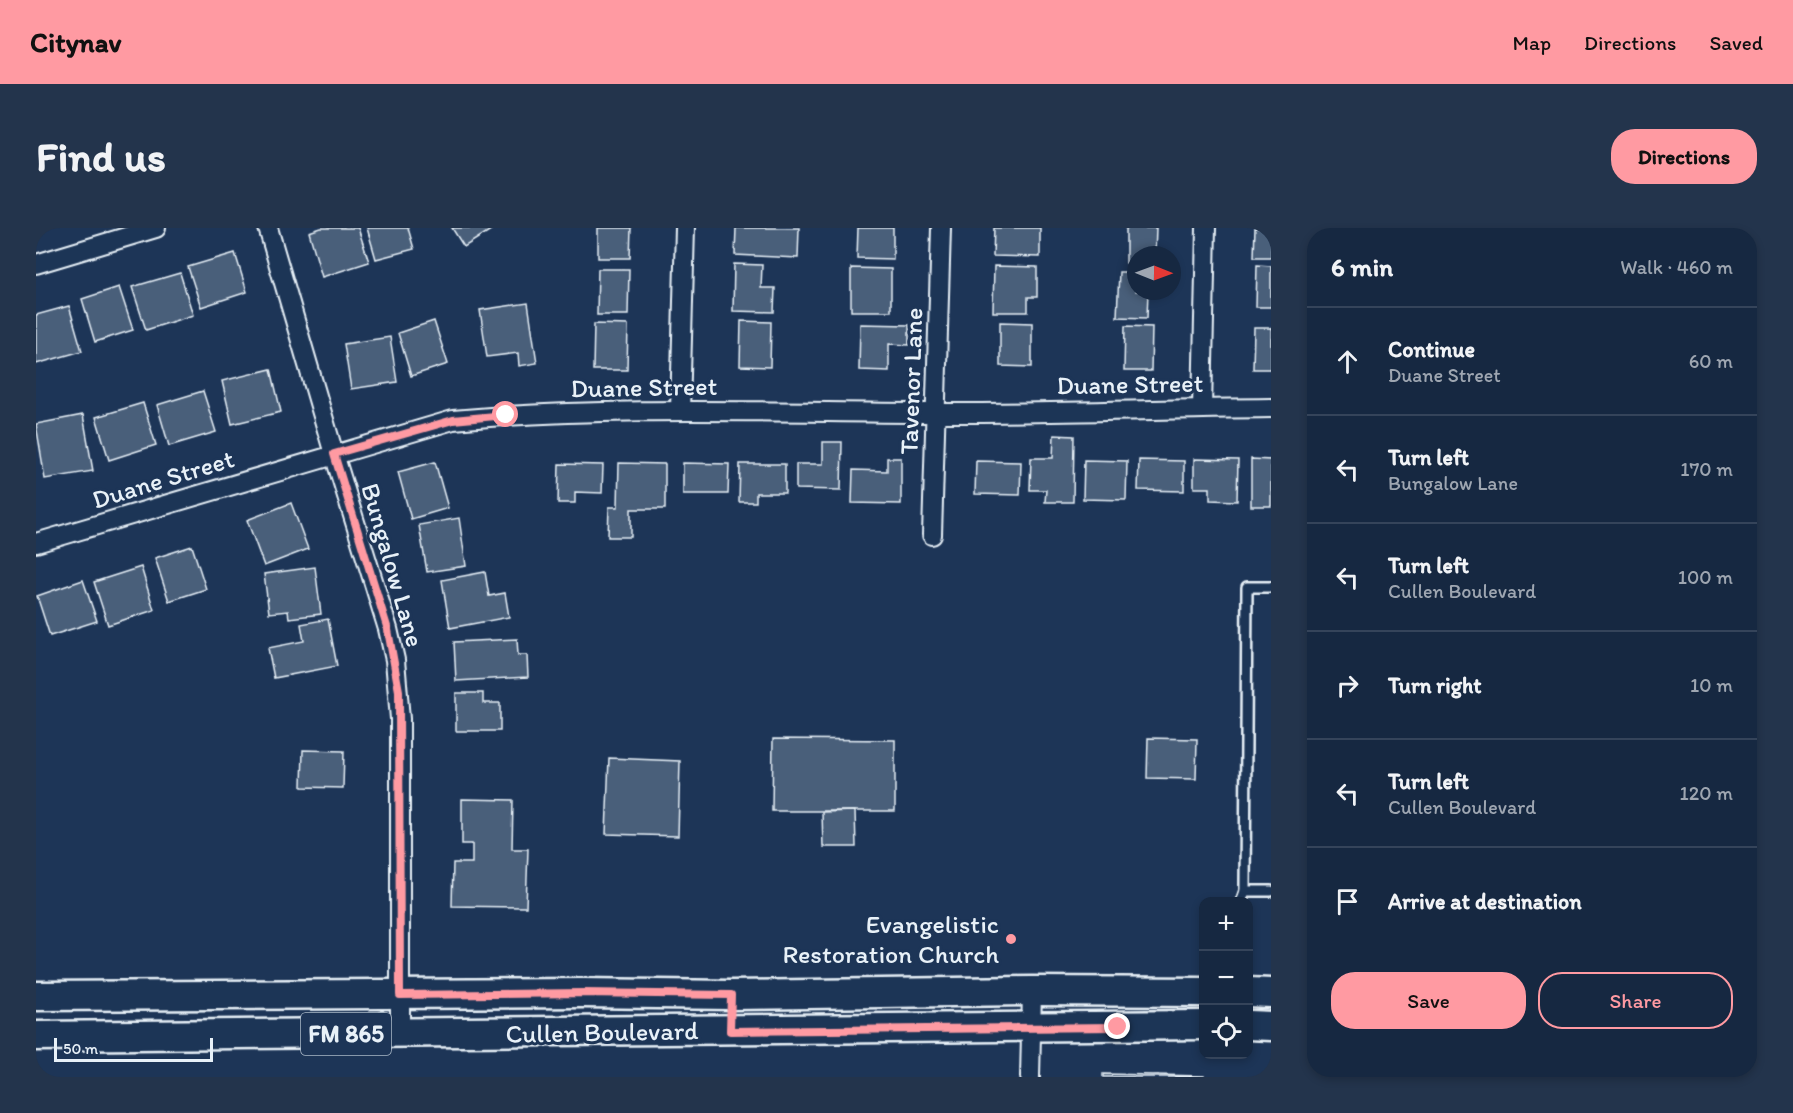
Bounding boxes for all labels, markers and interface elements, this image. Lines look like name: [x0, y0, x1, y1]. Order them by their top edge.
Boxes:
text: Citynav: [30, 25, 121, 59]
text: Map: [1513, 30, 1551, 55]
text: Directions: [1584, 30, 1676, 55]
text: Saved: [1709, 30, 1763, 55]
button: Directions: [1611, 129, 1757, 184]
text: Find us: [36, 131, 166, 182]
north arrow: [1127, 246, 1181, 300]
text: 6 min: [1331, 251, 1393, 283]
text: Walk · 460 m: [1620, 255, 1733, 279]
street label: Tavenor Lane: [892, 307, 930, 455]
text: Continue: [1388, 336, 1475, 363]
icon: ahead: [1331, 345, 1364, 378]
text: 60 m: [1689, 349, 1733, 373]
text: Duane Street: [1388, 363, 1501, 387]
street label: Duane Street: [1056, 367, 1204, 401]
street label: Duane Street: [570, 370, 718, 404]
route start: [492, 401, 518, 427]
street label: Duane Street: [88, 442, 238, 516]
text: Turn left: [1388, 444, 1469, 471]
icon: left: [1331, 453, 1364, 486]
text: 170 m: [1680, 457, 1733, 481]
text: Bungalow Lane: [1388, 471, 1518, 495]
street label: Bungalow Lane: [354, 479, 432, 651]
text: Turn left: [1388, 552, 1469, 579]
icon: left: [1331, 561, 1364, 594]
text: 100 m: [1678, 565, 1733, 589]
text: Cullen Boulevard: [1388, 579, 1536, 603]
icon: right: [1331, 669, 1364, 702]
text: Turn right: [1388, 672, 1482, 699]
text: 10 m: [1690, 673, 1733, 697]
text: Turn left: [1388, 768, 1469, 795]
icon: left: [1331, 777, 1364, 810]
text: 120 m: [1680, 781, 1733, 805]
text: Cullen Boulevard: [1388, 795, 1536, 819]
icon: arrive: [1331, 885, 1364, 918]
text: Arrive at destination: [1388, 888, 1582, 915]
map controls: [1199, 897, 1253, 1059]
button: +: [1199, 897, 1253, 951]
place label: Evangelistic Restoration Church: [782, 908, 999, 970]
marker: Evangelistic Restoration Church: [1004, 932, 1018, 946]
button: −: [1199, 951, 1253, 1005]
button: Save: [1331, 972, 1526, 1029]
button: Share: [1538, 972, 1733, 1029]
button: locate: [1199, 1005, 1253, 1059]
road number: FM 865: [301, 1013, 391, 1055]
route end: [1104, 1013, 1130, 1039]
street label: Cullen Boulevard: [505, 1014, 699, 1050]
scale bar: [54, 1035, 213, 1062]
text: 50 m: [63, 1039, 98, 1058]

